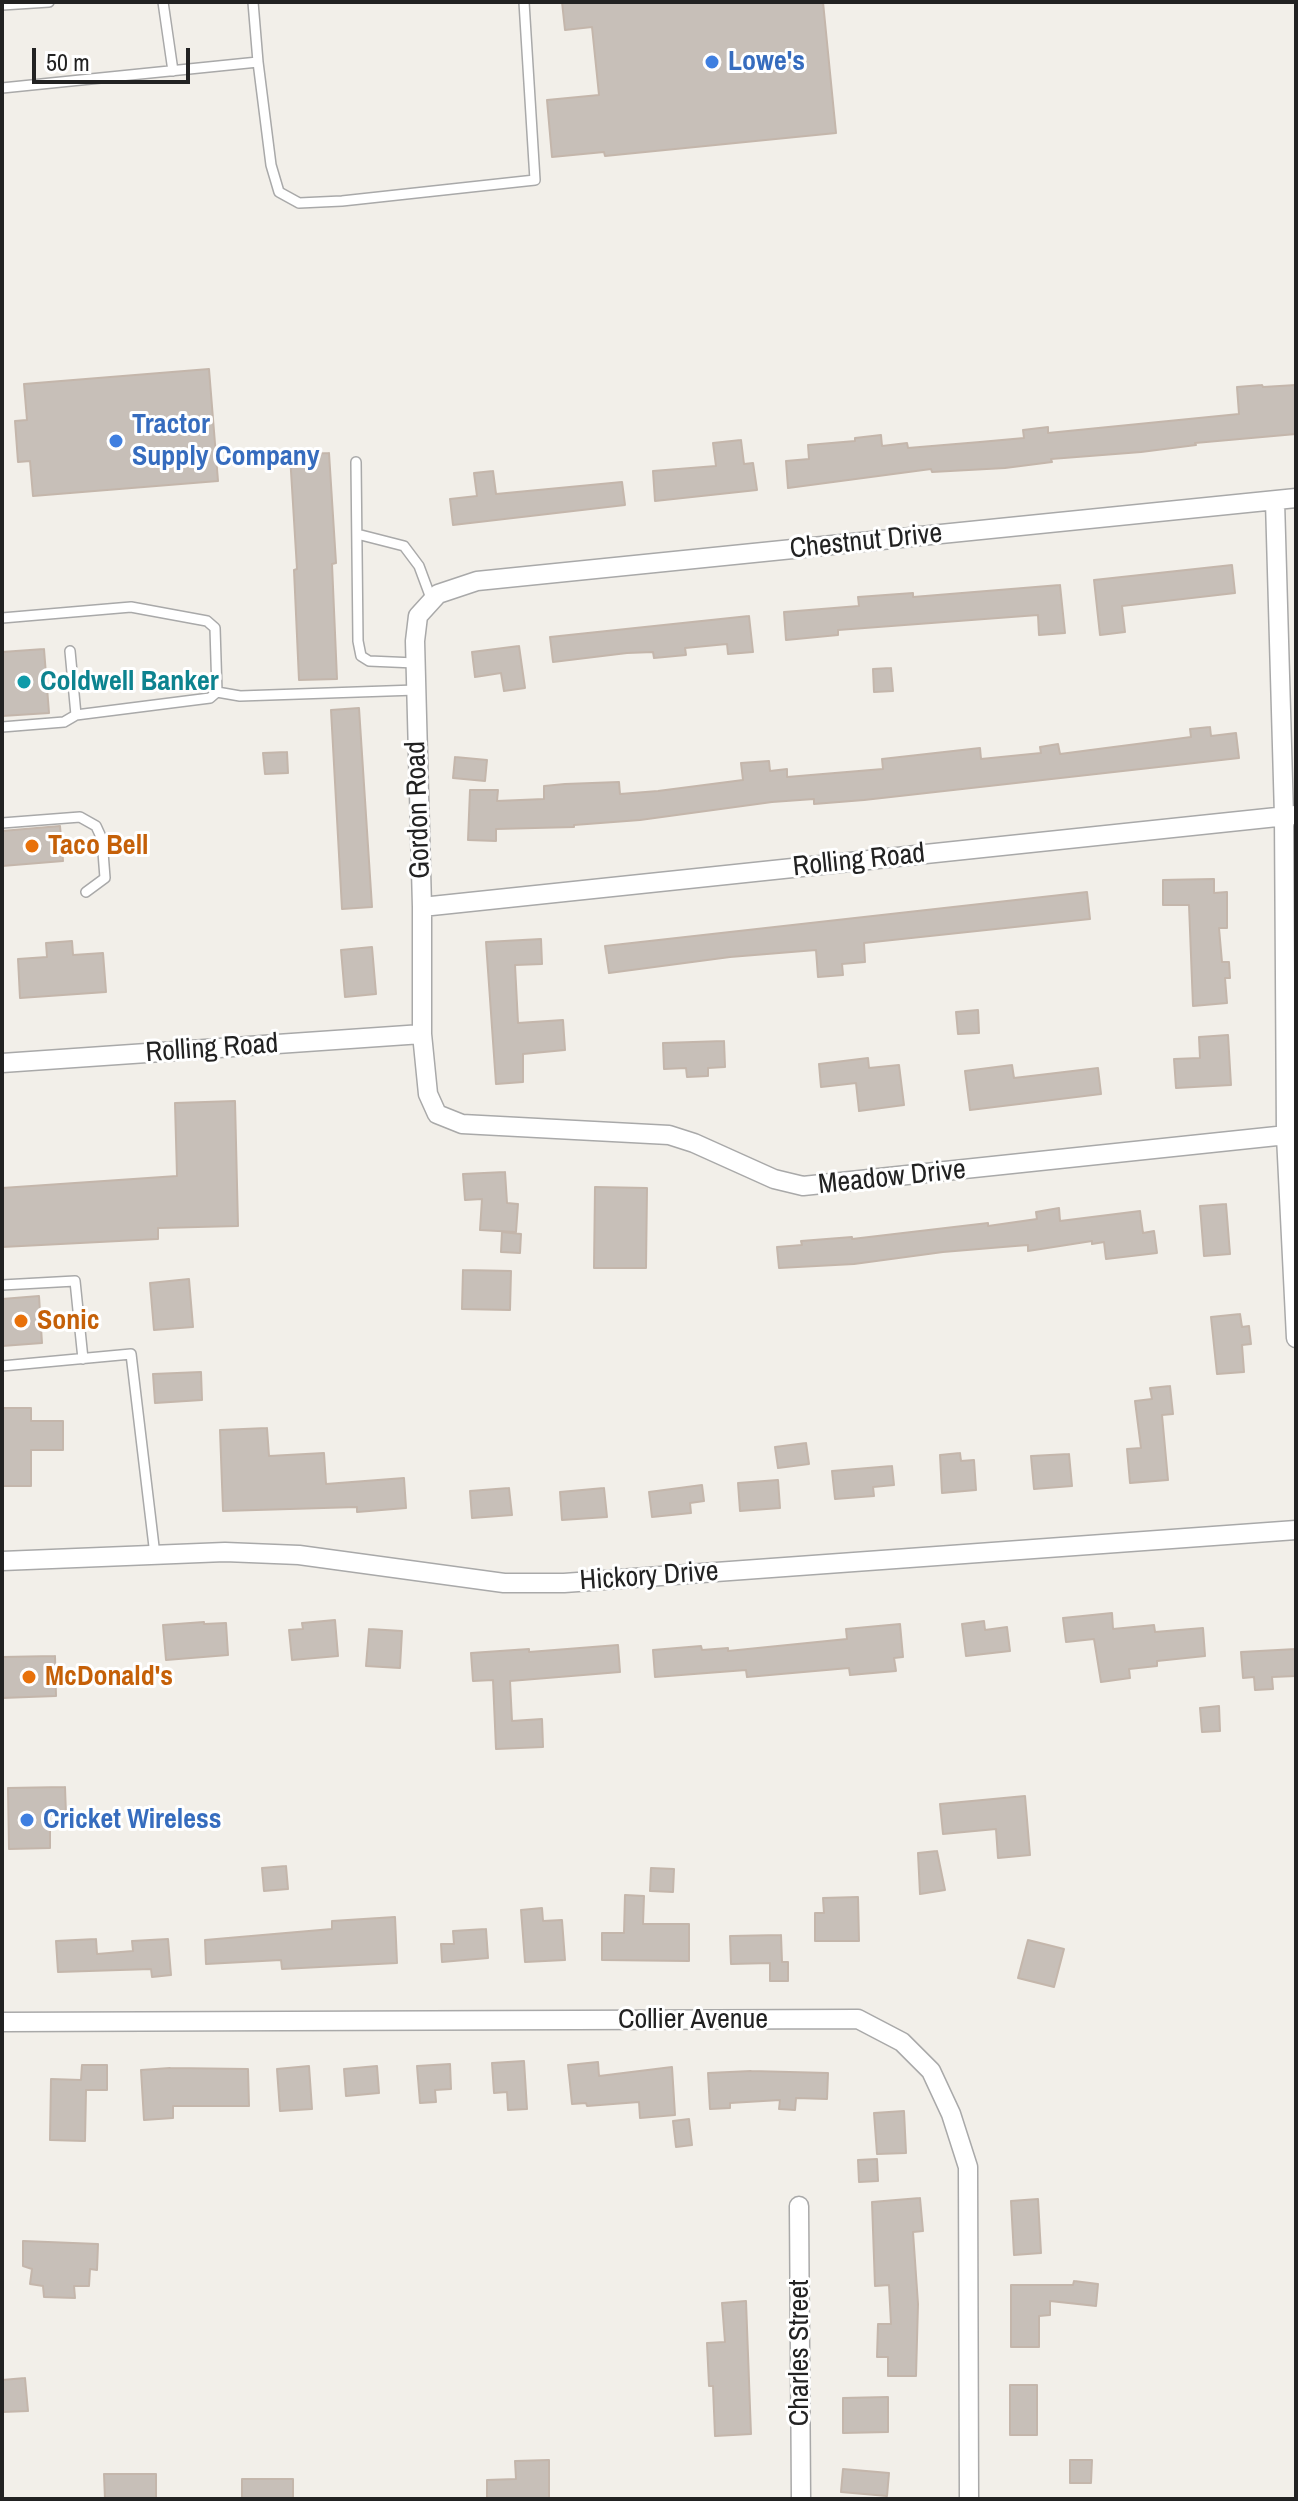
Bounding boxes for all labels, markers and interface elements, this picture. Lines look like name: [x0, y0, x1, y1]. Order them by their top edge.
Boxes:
scale bar: [36, 32, 194, 82]
place label: Lowe's: [728, 45, 805, 79]
text: 50 m: [46, 46, 90, 78]
marker: Lowe's: [703, 53, 721, 71]
place label: Tractor Supply Company: [132, 408, 320, 474]
marker: Tractor Supply Company: [107, 432, 125, 450]
street label: Chestnut Drive: [788, 517, 944, 567]
place label: Coldwell Banker: [40, 665, 219, 699]
marker: Coldwell Banker: [15, 673, 33, 691]
street label: Gordon Road: [400, 741, 438, 879]
place label: Taco Bell: [48, 829, 148, 863]
marker: Taco Bell: [23, 837, 41, 855]
street label: Rolling Road: [791, 837, 927, 885]
street label: Rolling Road: [145, 1028, 279, 1070]
street label: Meadow Drive: [817, 1154, 967, 1202]
place label: Sonic: [37, 1304, 100, 1338]
marker: Sonic: [12, 1312, 30, 1330]
street label: Hickory Drive: [578, 1555, 720, 1599]
place label: McDonald's: [45, 1660, 173, 1694]
marker: McDonald's: [20, 1668, 38, 1686]
place label: Cricket Wireless: [43, 1803, 221, 1837]
marker: Cricket Wireless: [18, 1811, 36, 1829]
street label: Collier Avenue: [618, 2003, 768, 2037]
street label: Charles Street: [783, 2280, 817, 2426]

